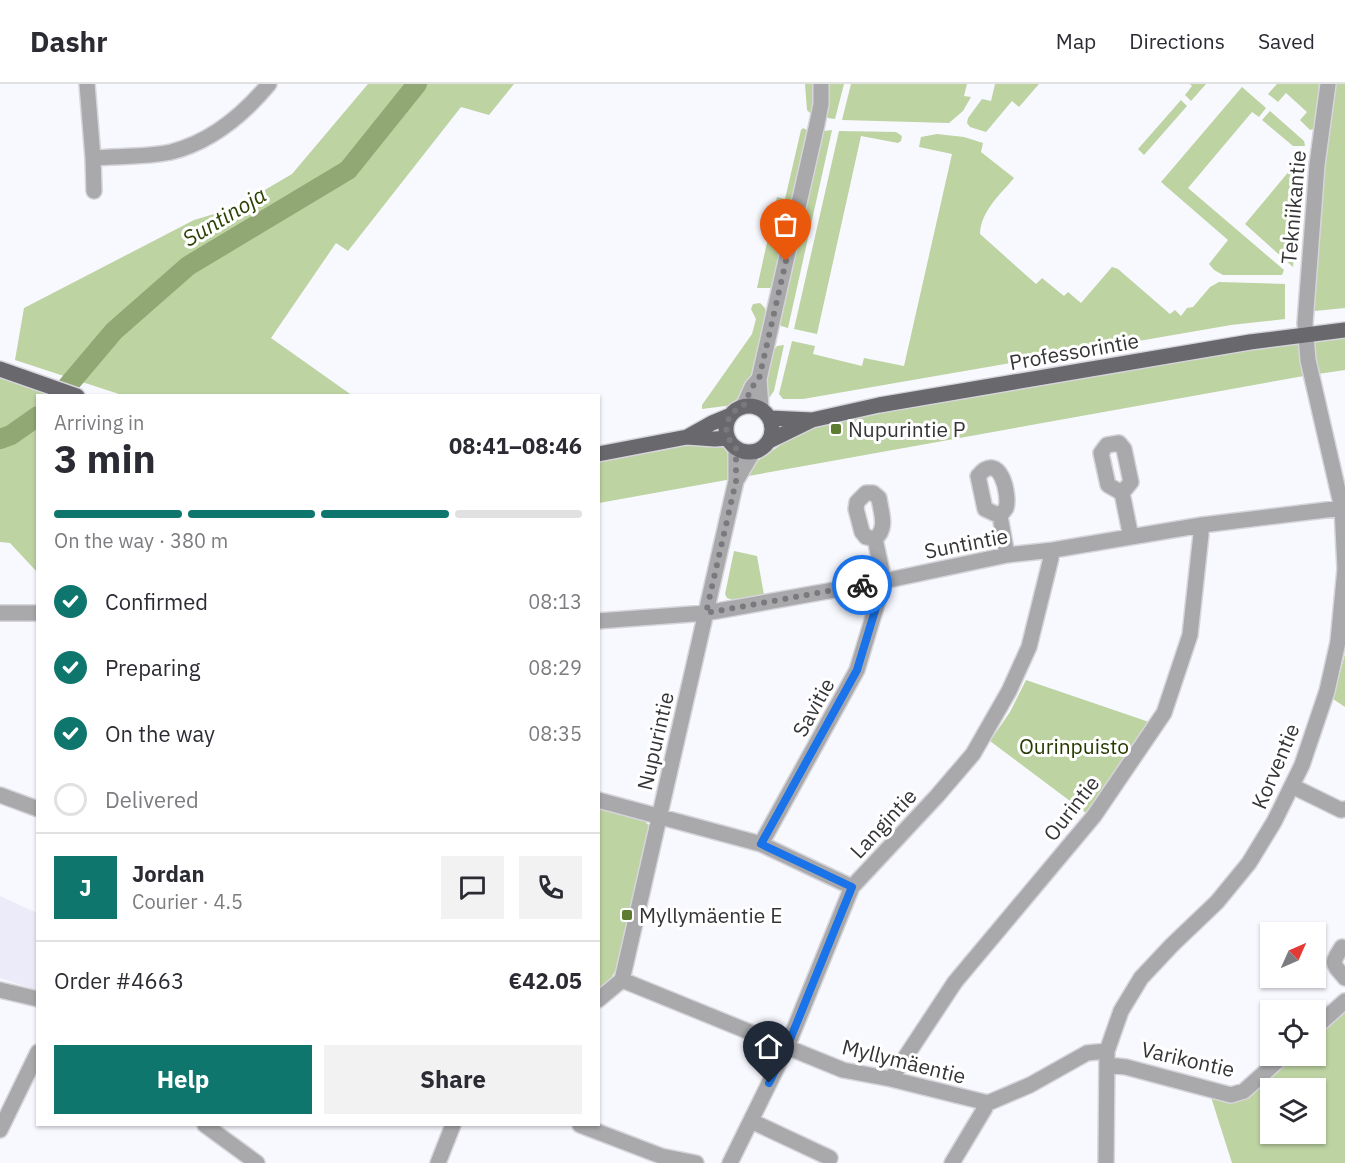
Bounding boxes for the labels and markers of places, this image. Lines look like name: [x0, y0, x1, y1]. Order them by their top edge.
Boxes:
pin: [760, 199, 811, 261]
place label: Nupurintie P: [848, 415, 966, 443]
marker: Nupurintie P: [829, 422, 843, 436]
place label: Myllymäentie E: [639, 901, 782, 929]
marker: Myllymäentie E: [620, 908, 634, 922]
pin: [743, 1021, 794, 1083]

